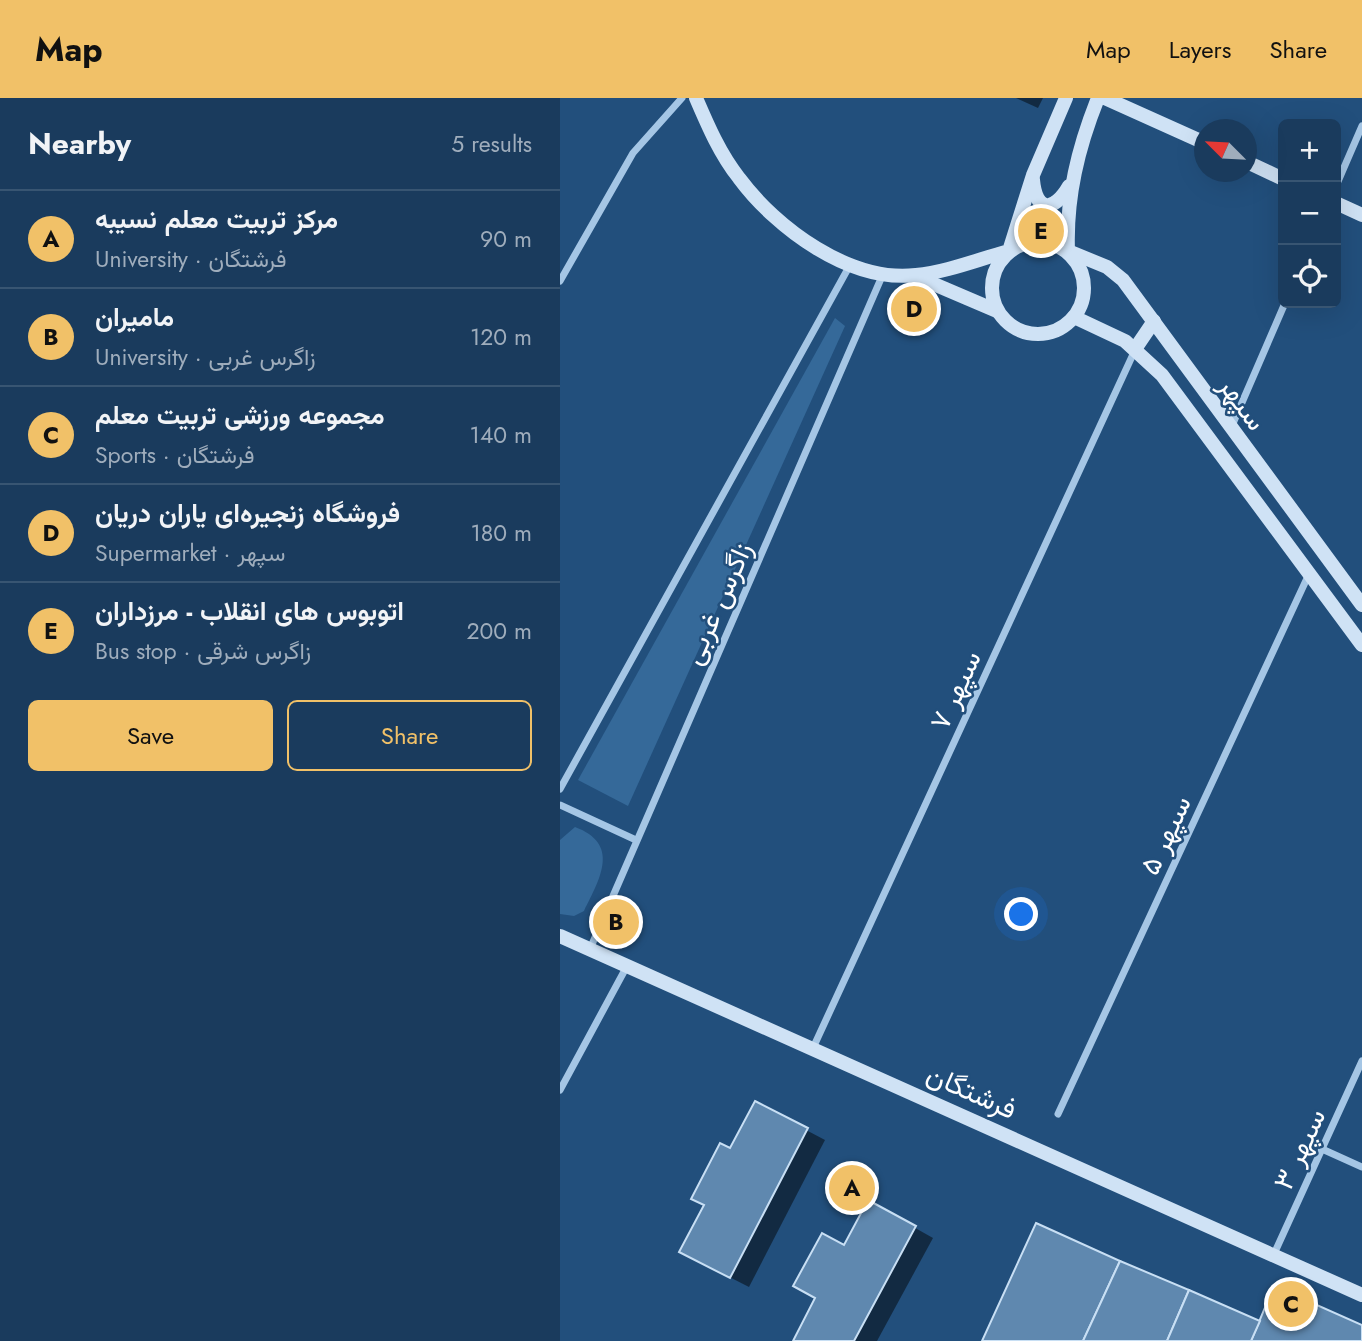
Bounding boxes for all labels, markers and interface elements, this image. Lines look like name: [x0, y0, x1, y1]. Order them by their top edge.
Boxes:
text: Map: [35, 26, 103, 73]
text: Map: [1086, 32, 1131, 67]
text: Layers: [1169, 32, 1231, 67]
text: Share: [1269, 32, 1327, 67]
north arrow: [1194, 119, 1257, 182]
map controls: [1278, 119, 1341, 308]
button: +: [1278, 119, 1341, 182]
text: Nearby: [28, 122, 131, 165]
text: 5 results: [451, 127, 532, 161]
button: −: [1278, 182, 1341, 245]
text: مرکز تربیت معلم نسیبه: [95, 200, 338, 238]
pin: E: [1018, 205, 1064, 257]
text: A: [43, 222, 59, 256]
text: 90 m: [480, 222, 532, 256]
text: University · فرشتگان: [95, 242, 286, 276]
button: locate: [1278, 245, 1341, 308]
pin: D: [891, 283, 937, 335]
text: مامیران: [95, 298, 174, 336]
text: B: [43, 320, 59, 354]
text: 120 m: [470, 320, 532, 354]
text: University · زاگرس غربی: [95, 340, 316, 374]
street label: سپهر: [1208, 367, 1276, 439]
text: مجموعه ورزشی تربیت معلم: [95, 396, 385, 434]
text: C: [43, 418, 59, 452]
text: 140 m: [470, 418, 532, 452]
text: Sports · فرشتگان: [95, 438, 255, 472]
text: فروشگاه زنجیره‌ای یاران دریان: [95, 494, 400, 532]
text: D: [43, 516, 59, 550]
text: 180 m: [470, 516, 532, 550]
street label: زاگرس غربی: [672, 535, 763, 671]
text: Supermarket · سپهر: [95, 536, 285, 570]
text: اتوبوس های انقلاب - مرزداران: [95, 592, 404, 630]
text: E: [44, 614, 58, 648]
text: 200 m: [466, 614, 532, 648]
text: Bus stop · زاگرس شرقی: [95, 634, 311, 668]
street label: سپهر ۷: [919, 644, 992, 737]
button: Save: [28, 700, 273, 771]
button: Share: [287, 700, 532, 771]
street label: سپهر ۵: [1129, 789, 1202, 882]
pin: B: [593, 896, 639, 948]
your location: [1004, 897, 1038, 931]
street label: فرشتگان: [920, 1053, 1023, 1129]
street label: سپهر ۳: [1263, 1102, 1336, 1197]
pin: A: [829, 1162, 875, 1214]
pin: C: [1268, 1278, 1314, 1330]

